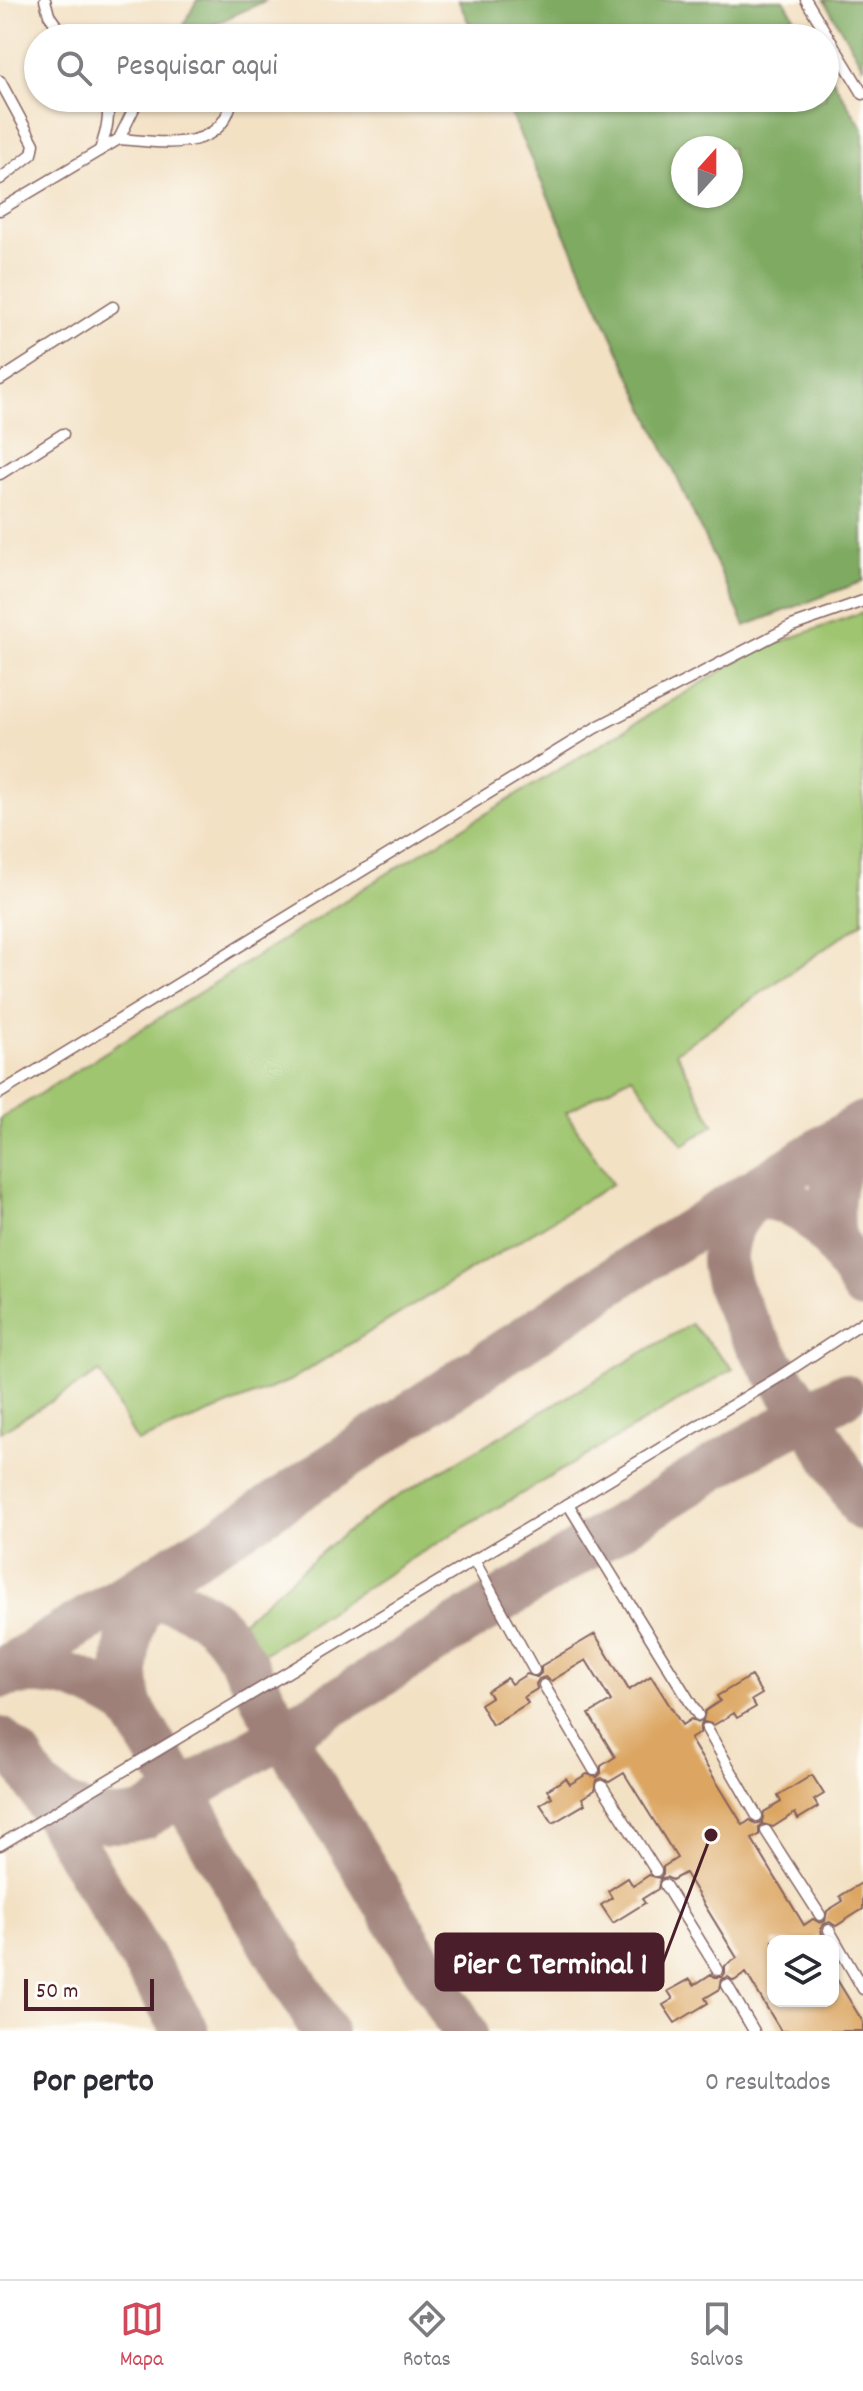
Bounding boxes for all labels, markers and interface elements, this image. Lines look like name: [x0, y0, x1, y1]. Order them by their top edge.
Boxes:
search box: [24, 24, 839, 112]
icon: search: [52, 46, 96, 90]
text: Pesquisar aqui: [116, 47, 278, 90]
north arrow: [671, 136, 743, 208]
callout: Pier C Terminal 1: [436, 1934, 663, 1990]
map controls: [767, 1935, 839, 2007]
button: layers: [767, 1935, 839, 2007]
text: Pier C Terminal 1: [452, 1944, 648, 1990]
scale bar: [24, 1975, 154, 2011]
text: 50 m: [36, 1977, 78, 2008]
text: Por perto: [32, 2059, 154, 2108]
text: 0 resultados: [705, 2065, 831, 2102]
tab: Mapa: [120, 2297, 164, 2376]
tab: Rotas: [403, 2297, 451, 2376]
tab: Salvos: [690, 2297, 743, 2376]

